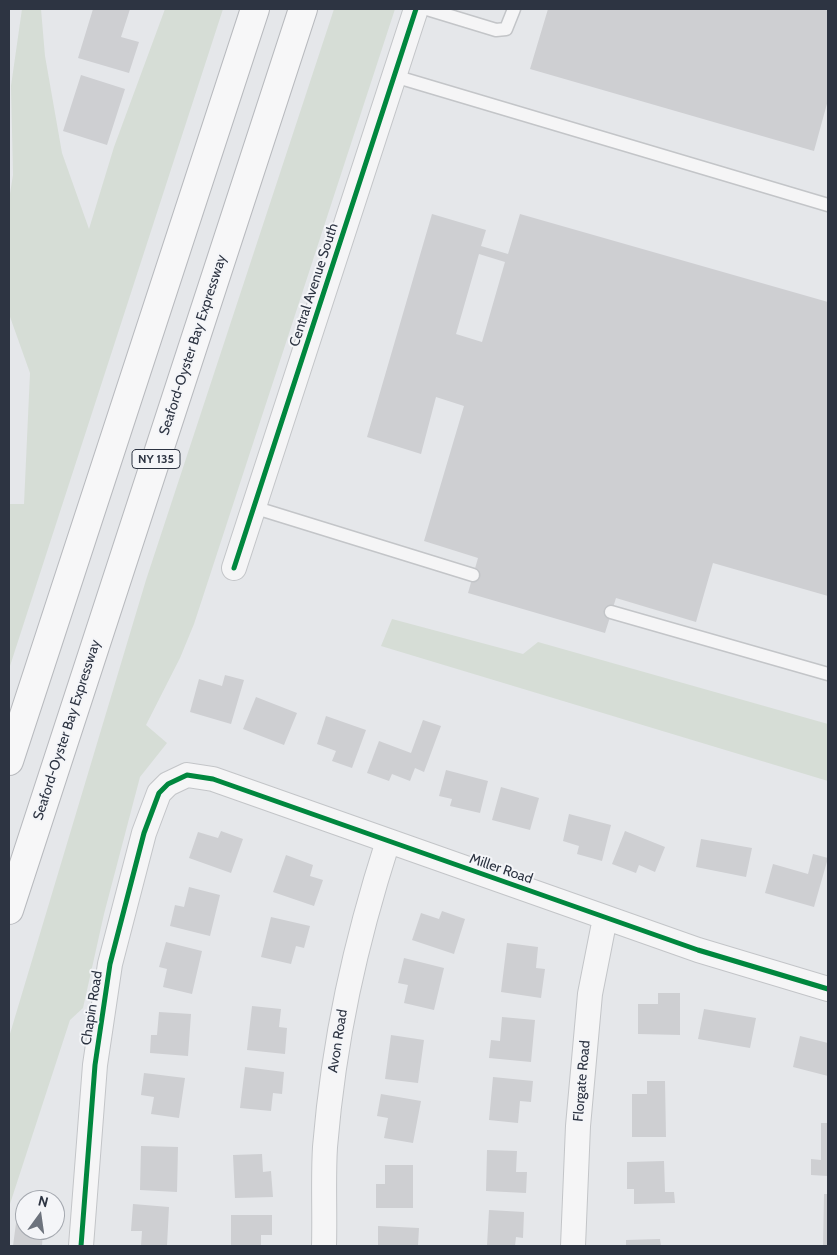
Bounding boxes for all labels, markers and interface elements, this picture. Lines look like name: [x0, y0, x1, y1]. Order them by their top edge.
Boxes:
street label: Central Avenue South: [286, 221, 342, 349]
street label: Seaford-Oyster Bay Expressway: [156, 253, 230, 437]
road number: NY 135: [132, 449, 180, 468]
street label: Seaford-Oyster Bay Expressway: [30, 638, 104, 822]
street label: Miller Road: [467, 850, 535, 888]
street label: Chapin Road: [78, 970, 106, 1046]
street label: Avon Road: [325, 1008, 351, 1074]
street label: Florgate Road: [570, 1040, 594, 1122]
north arrow: [15, 1190, 65, 1240]
text: N: [36, 1191, 50, 1211]

